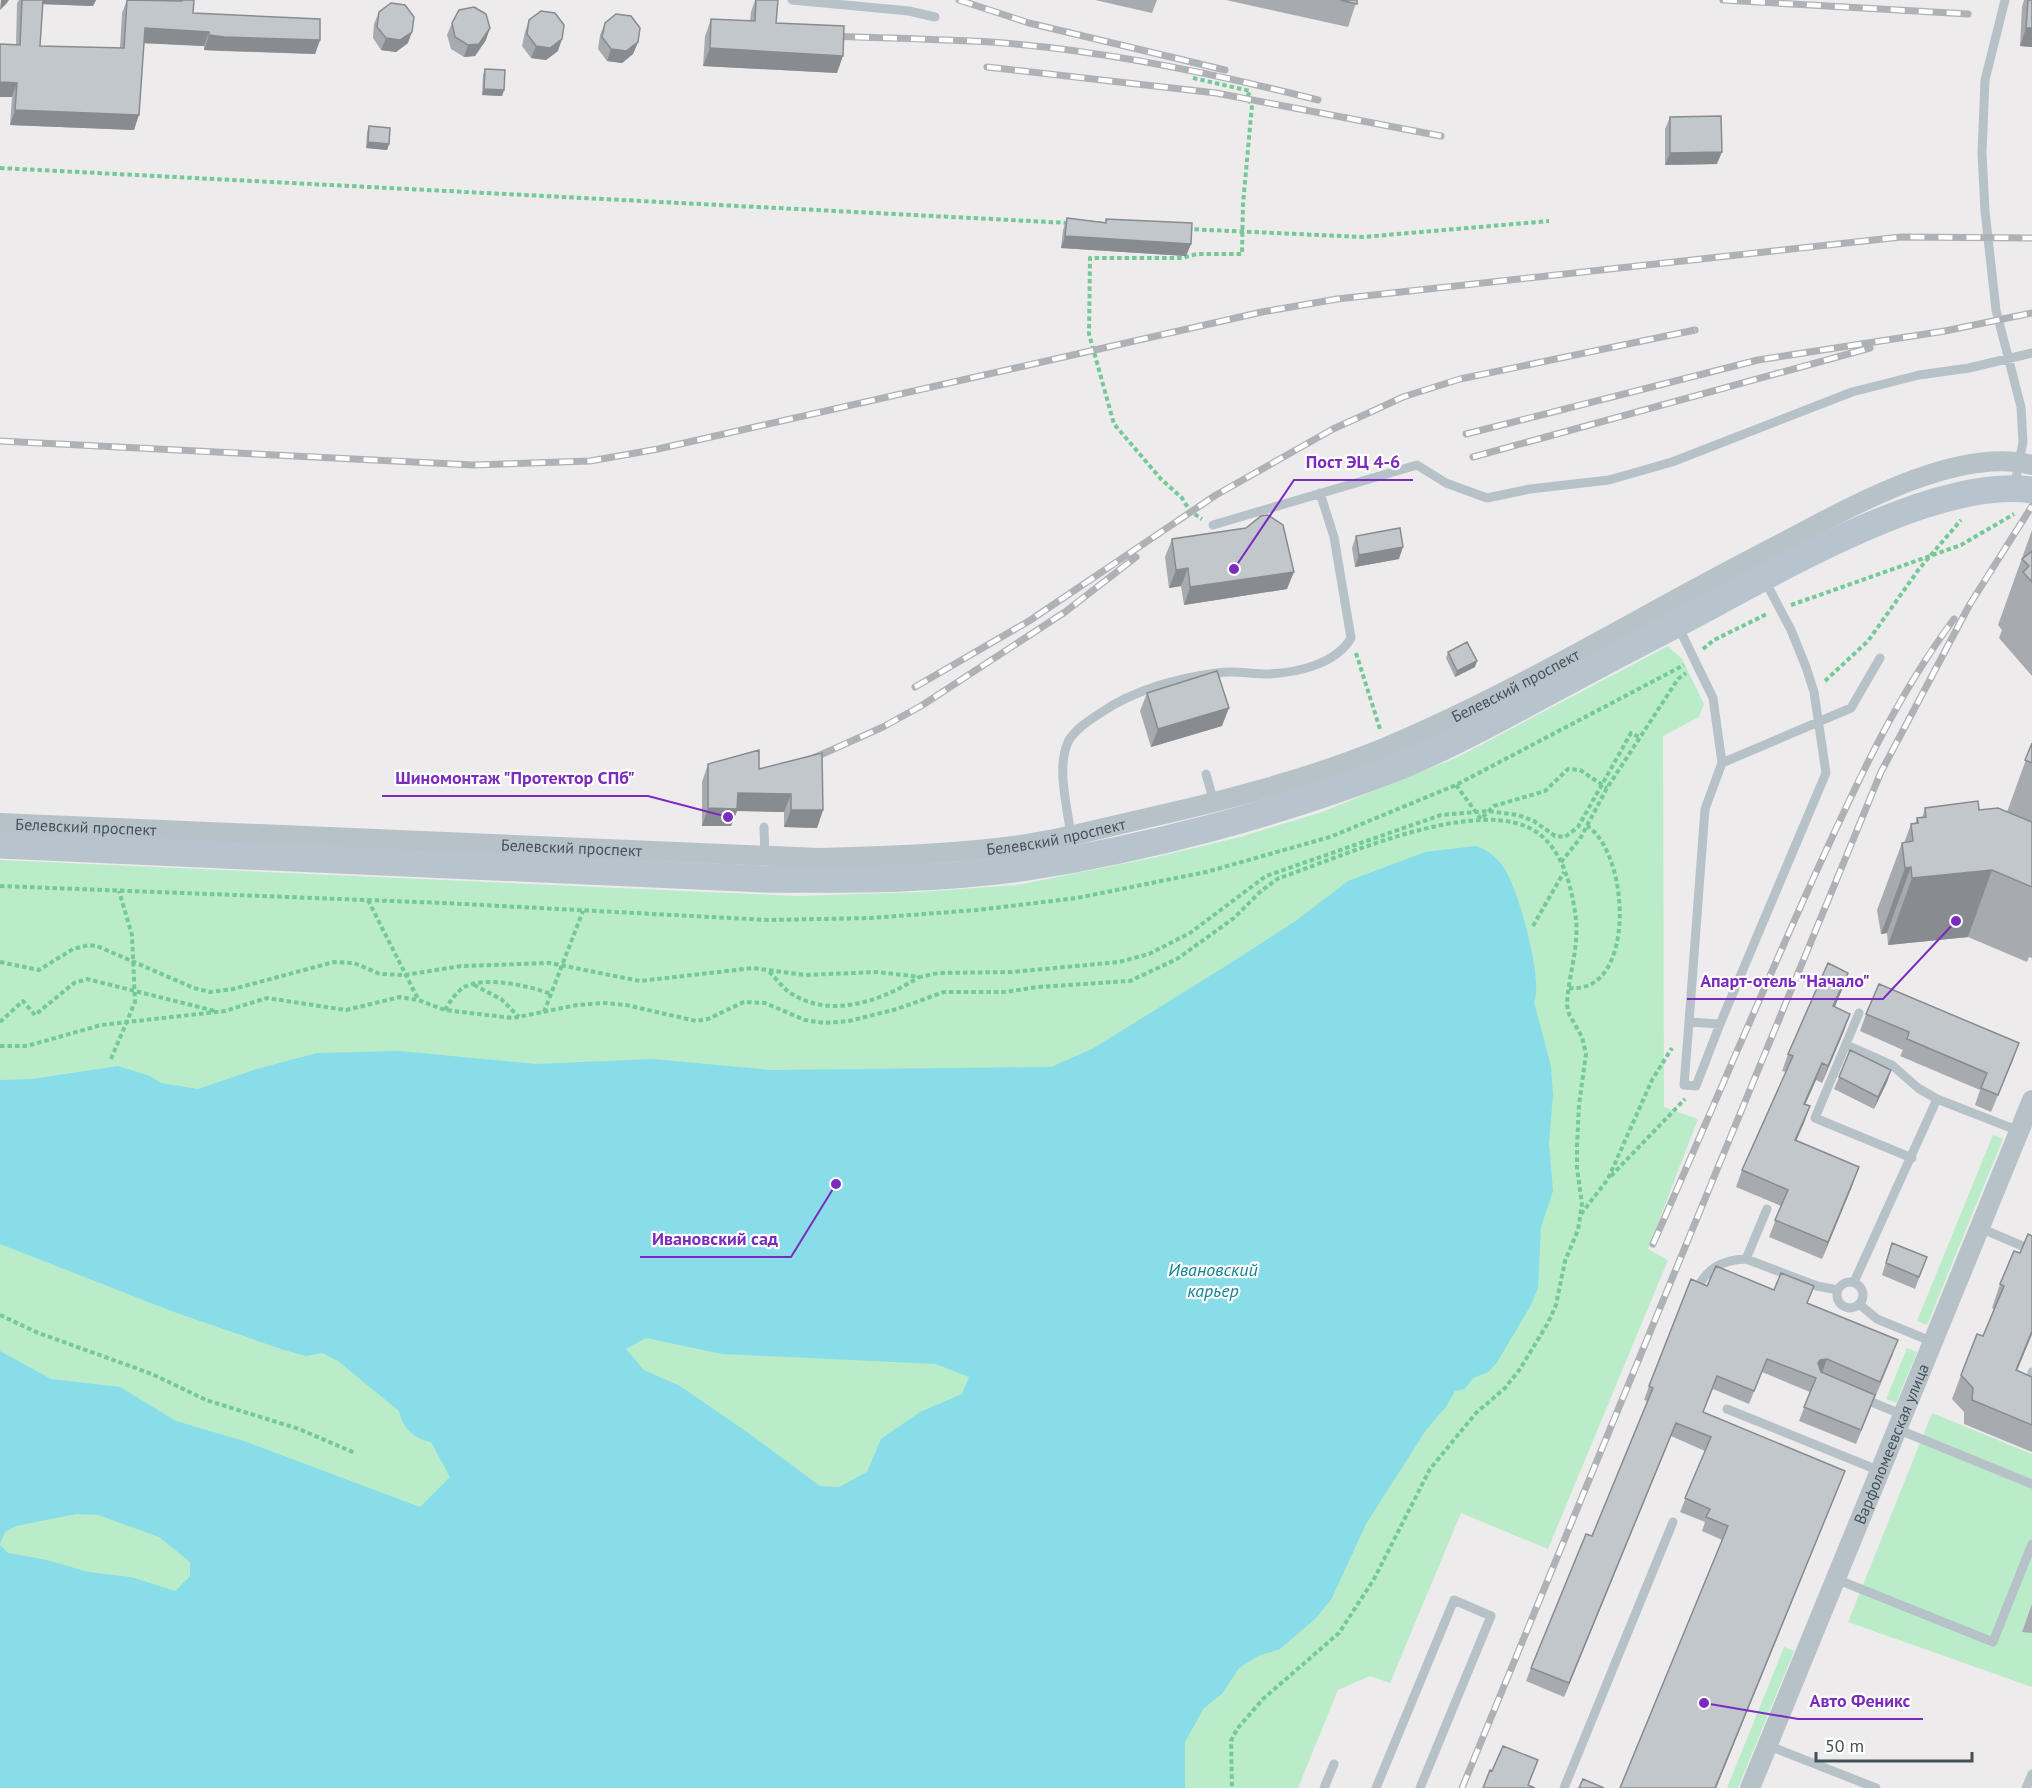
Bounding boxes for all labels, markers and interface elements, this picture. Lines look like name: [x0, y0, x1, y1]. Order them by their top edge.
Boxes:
callout: Пост ЭЦ 4-6: [1294, 444, 1413, 480]
text: Пост ЭЦ 4-6: [1306, 450, 1400, 473]
street label: Белевский проспект: [1448, 644, 1583, 726]
callout: Шиномонтаж "Протектор СПб": [382, 760, 648, 796]
text: Шиномонтаж "Протектор СПб": [395, 766, 635, 789]
street label: Белевский проспект: [985, 813, 1128, 859]
street label: Белевский проспект: [15, 814, 158, 840]
street label: Белевский проспект: [501, 834, 643, 860]
callout: Апарт-отель "Начало": [1687, 963, 1883, 999]
text: Апарт-отель "Начало": [1700, 969, 1870, 992]
callout: Ивановский сад: [640, 1221, 791, 1257]
text: Ивановский сад: [652, 1227, 778, 1250]
water label: Ивановский карьер: [1168, 1258, 1258, 1302]
street label: Варфоломеевская улица: [1849, 1360, 1933, 1527]
callout: Авто Феникс: [1798, 1683, 1923, 1719]
text: Авто Феникс: [1810, 1689, 1911, 1712]
scale bar: [1816, 1725, 1972, 1763]
text: 50 m: [1825, 1734, 1864, 1757]

